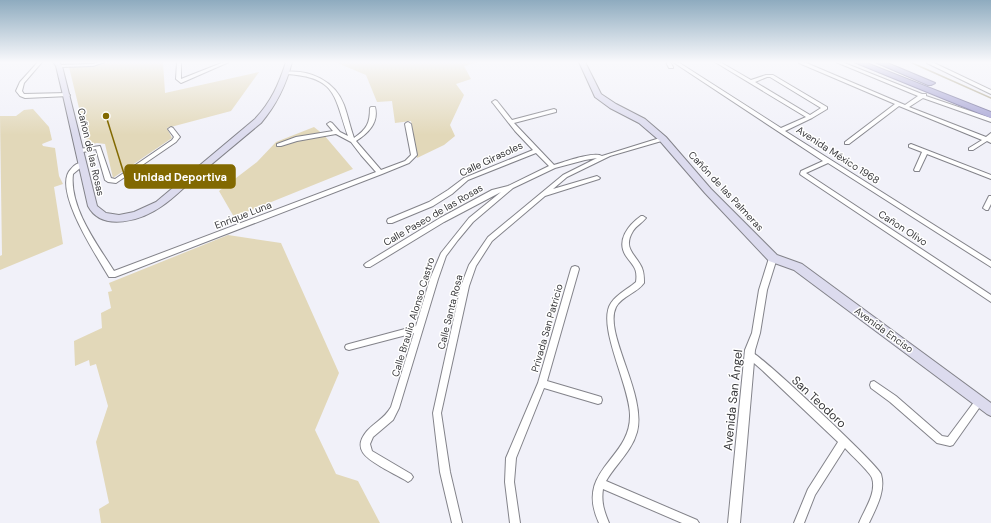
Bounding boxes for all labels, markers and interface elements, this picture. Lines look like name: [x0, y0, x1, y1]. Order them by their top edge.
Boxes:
street label: Cañon de las Rosas: [75, 107, 107, 197]
street label: Avenida México 1968: [794, 123, 882, 187]
street label: Calle Girasoles: [457, 139, 525, 179]
street label: Cañón de las Palmeras: [686, 148, 766, 234]
callout: Unidad Deportiva: [125, 165, 235, 188]
text: Unidad Deportiva: [133, 170, 227, 184]
street label: Calle Paseo de las Rosas: [381, 181, 485, 249]
street label: Enrique Luna: [213, 198, 273, 232]
street label: Cañon Olivo: [876, 207, 930, 249]
street label: Calle Braulio Alonso Castro: [389, 256, 437, 378]
street label: Calle Santa Rosa: [434, 273, 466, 351]
street label: Privada San Patricio: [528, 282, 566, 374]
street label: Avenida Enciso: [852, 304, 916, 356]
street label: Avenida San Ángel: [720, 349, 746, 451]
street label: San Teodoro: [788, 373, 850, 431]

